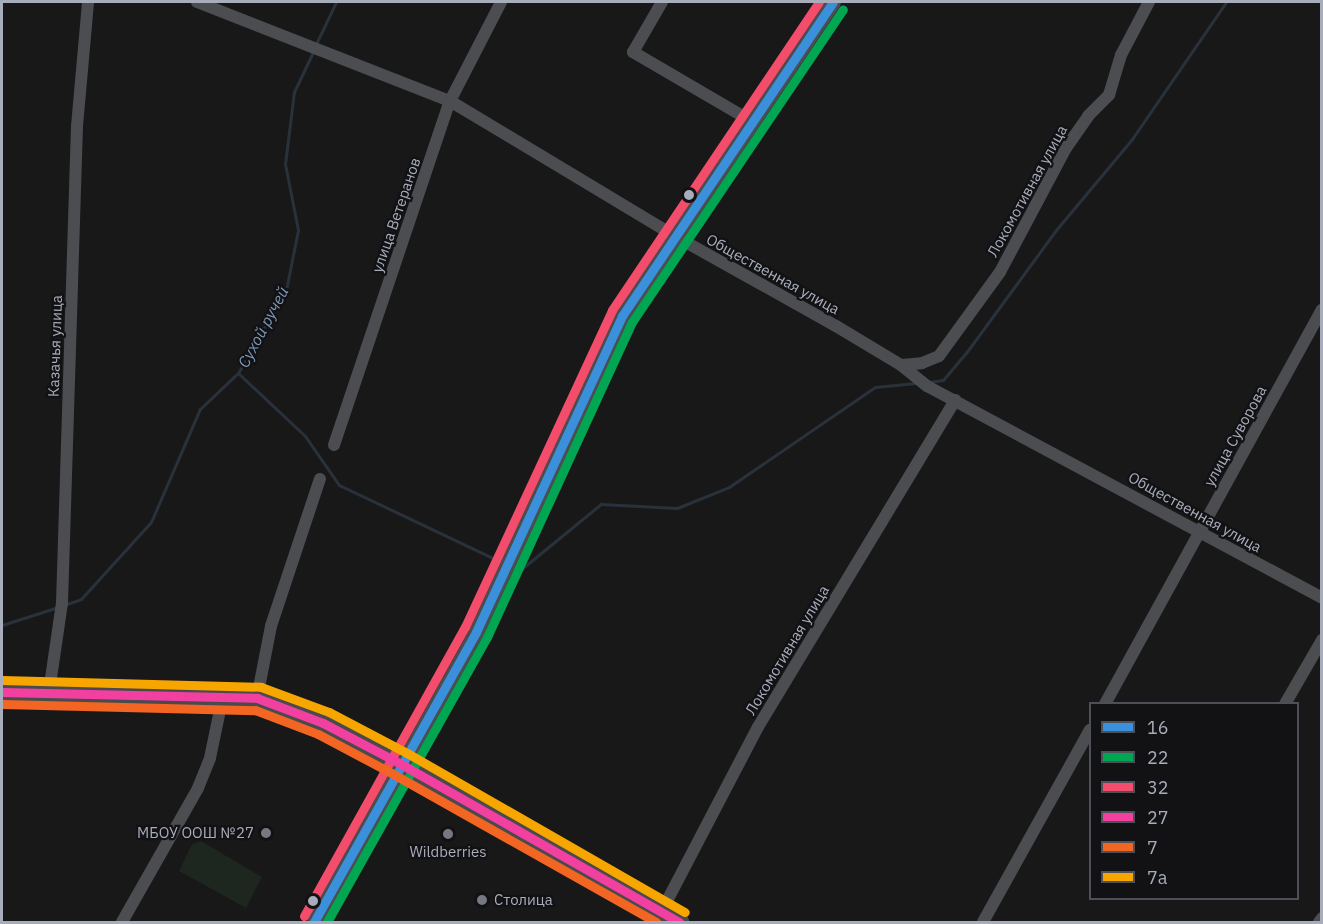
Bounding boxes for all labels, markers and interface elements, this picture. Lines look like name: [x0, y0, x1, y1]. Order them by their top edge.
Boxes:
street label: Локомотивная улица: [983, 122, 1071, 260]
street label: улица Ветеранов: [368, 155, 424, 275]
unlabelled marker: [683, 189, 695, 201]
street label: Общественная улица: [703, 230, 843, 318]
water label: Сухой ручей: [234, 283, 292, 371]
street label: Казачья улица: [44, 295, 66, 397]
street label: улица Суворова: [1200, 383, 1270, 489]
street label: Общественная улица: [1125, 468, 1265, 556]
street label: Локомотивная улица: [741, 582, 833, 718]
legend: [1089, 702, 1299, 900]
text: 16: [1147, 716, 1169, 739]
text: 22: [1147, 746, 1169, 769]
text: 32: [1147, 776, 1169, 799]
text: 27: [1147, 806, 1169, 829]
place label: МБОУ ООШ №27: [137, 824, 254, 842]
marker: МБОУ ООШ №27: [259, 826, 273, 840]
marker: Wildberries: [441, 827, 455, 841]
text: 7: [1147, 836, 1158, 859]
place label: Wildberries: [409, 843, 487, 861]
text: 7а: [1147, 866, 1167, 889]
place label: Столица: [494, 891, 553, 909]
marker: Столица: [475, 893, 489, 907]
unlabelled marker: [307, 895, 319, 907]

